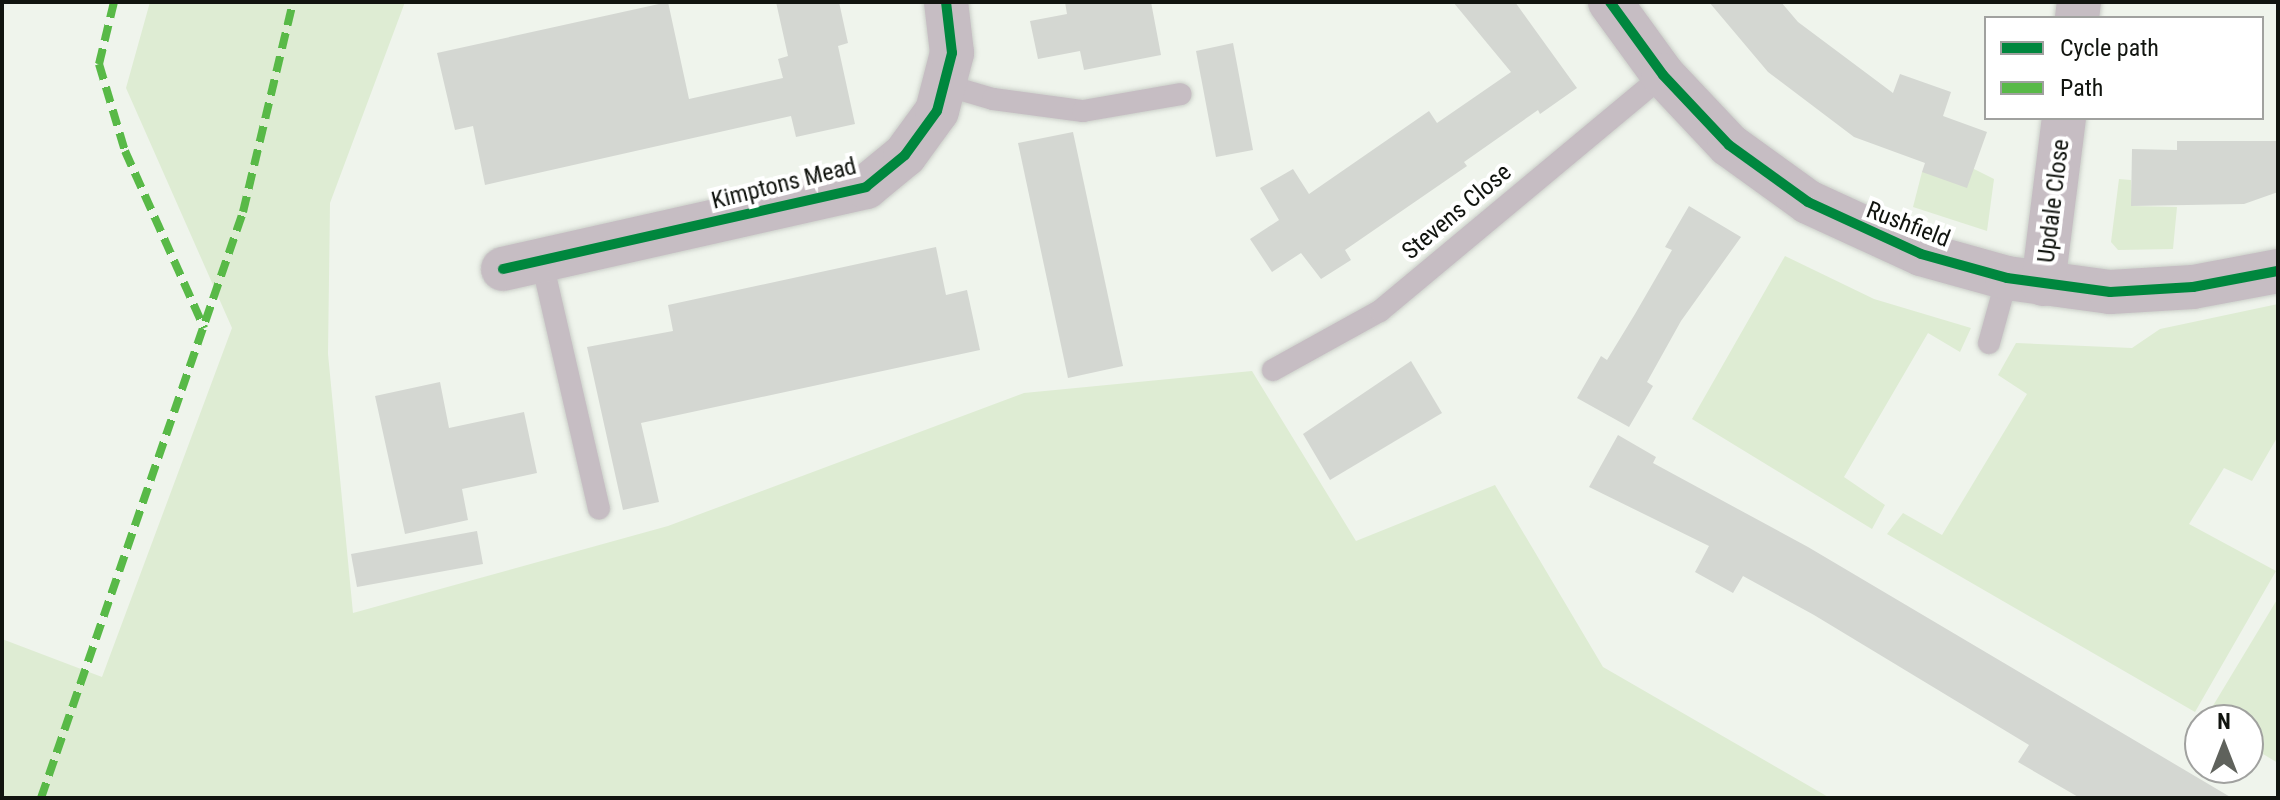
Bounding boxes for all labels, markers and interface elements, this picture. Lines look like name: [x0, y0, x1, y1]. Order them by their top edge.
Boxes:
legend: [1984, 16, 2264, 120]
text: Cycle path: [2060, 34, 2159, 62]
text: Path: [2060, 74, 2103, 102]
street label: Updale Close: [2032, 138, 2076, 264]
street label: Kimptons Mead: [709, 152, 859, 216]
street label: Stevens Close: [1397, 158, 1517, 266]
street label: Rushfield: [1862, 196, 1954, 254]
north arrow: [2184, 704, 2264, 784]
text: N: [2217, 709, 2231, 734]

